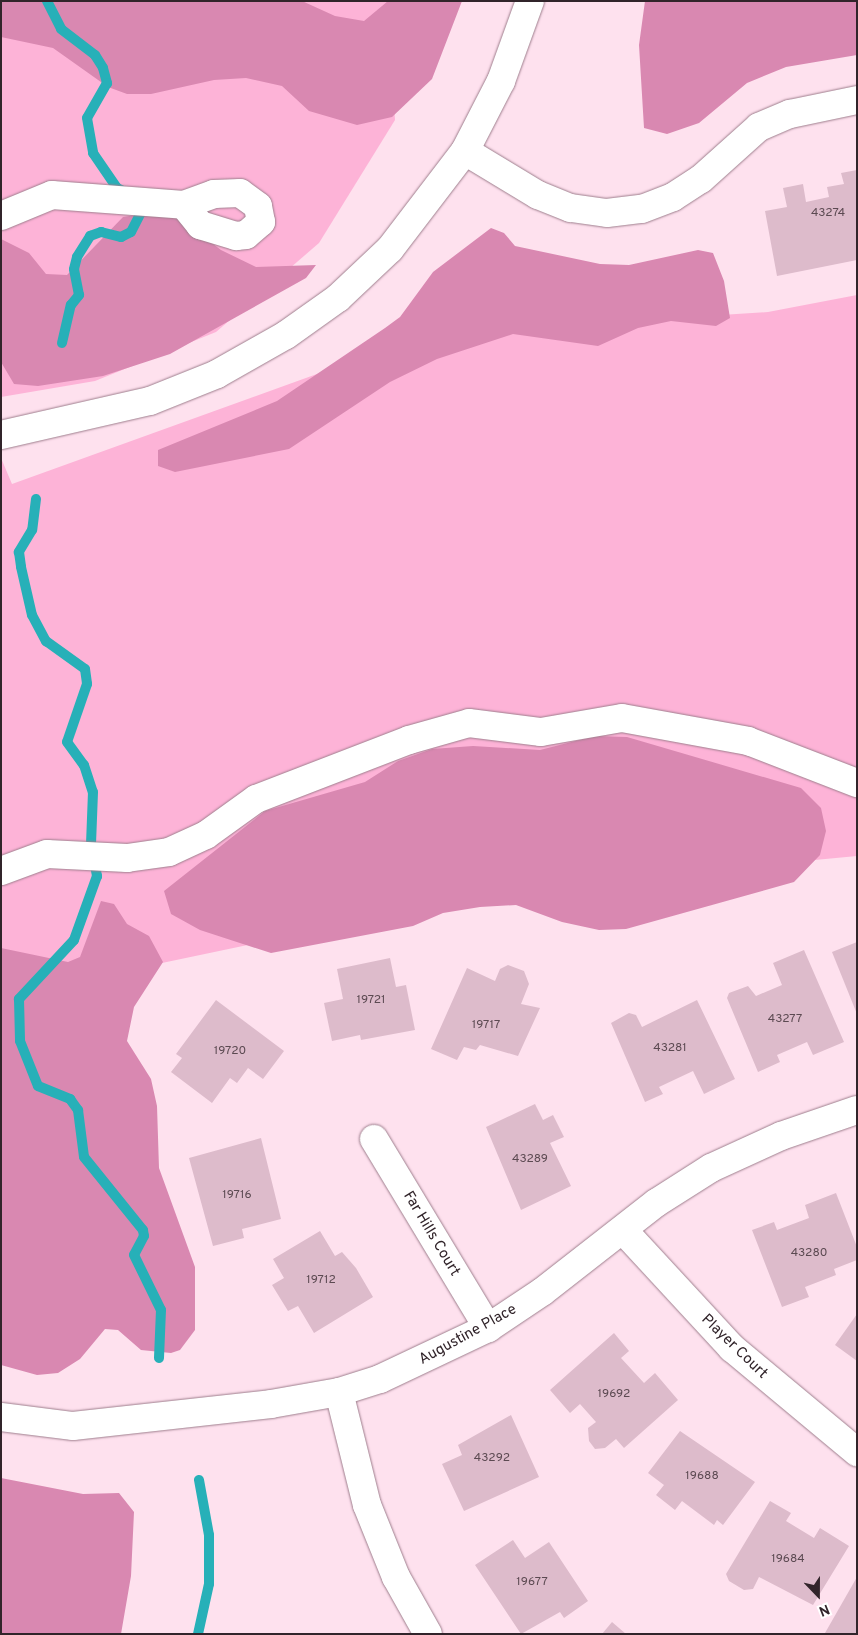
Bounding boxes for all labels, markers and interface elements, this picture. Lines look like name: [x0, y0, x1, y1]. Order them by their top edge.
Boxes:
house number: 43274: [811, 207, 845, 221]
house number: 19721: [356, 994, 386, 1008]
house number: 43277: [768, 1013, 802, 1027]
house number: 19717: [472, 1019, 500, 1033]
house number: 43281: [653, 1042, 687, 1056]
house number: 19720: [214, 1045, 246, 1059]
house number: 43289: [512, 1153, 548, 1167]
street label: Far Hills Court: [399, 1188, 463, 1280]
house number: 19716: [222, 1189, 252, 1203]
house number: 43280: [791, 1247, 827, 1261]
house number: 19712: [306, 1274, 336, 1288]
street label: Augustine Place: [416, 1301, 520, 1369]
street label: Player Court: [697, 1311, 771, 1383]
house number: 19692: [598, 1388, 630, 1402]
house number: 43292: [474, 1452, 510, 1466]
house number: 19688: [685, 1470, 719, 1484]
house number: 19684: [771, 1553, 805, 1567]
north arrow: [793, 1570, 843, 1620]
house number: 19677: [516, 1576, 548, 1590]
text: N: [816, 1600, 832, 1619]

